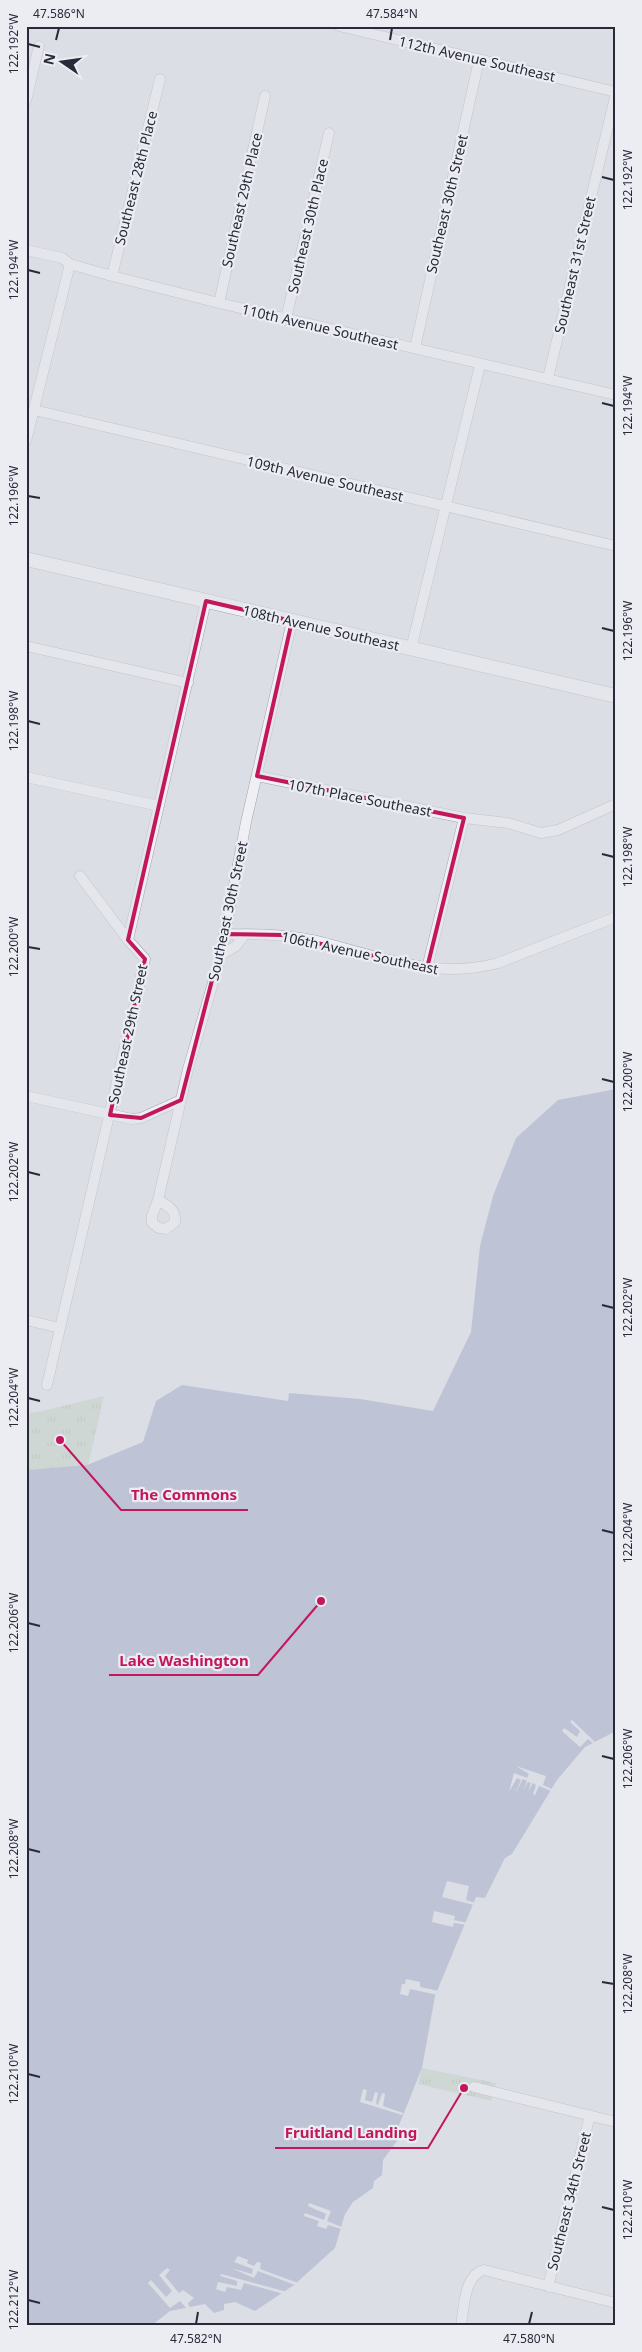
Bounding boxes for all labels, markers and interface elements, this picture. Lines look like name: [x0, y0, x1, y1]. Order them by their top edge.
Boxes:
text: 47.586°N: [33, 5, 85, 22]
text: 47.584°N: [366, 5, 418, 22]
text: 122.192°W: [5, 14, 22, 74]
street label: 112th Avenue Southeast: [397, 31, 557, 86]
north arrow: [38, 38, 88, 88]
text: N: [38, 51, 59, 67]
street label: Southeast 28th Place: [110, 109, 161, 247]
street label: Southeast 29th Place: [217, 131, 266, 269]
street label: Southeast 30th Street: [421, 133, 472, 275]
text: 122.192°W: [619, 150, 636, 210]
street label: Southeast 30th Place: [283, 157, 332, 295]
street label: Southeast 31st Street: [549, 194, 600, 335]
text: 122.194°W: [5, 240, 22, 300]
street label: 110th Avenue Southeast: [240, 299, 400, 354]
text: 122.194°W: [619, 376, 636, 436]
street label: 109th Avenue Southeast: [245, 451, 405, 506]
text: 122.196°W: [5, 466, 22, 526]
street label: 108th Avenue Southeast: [241, 600, 401, 655]
text: 122.196°W: [619, 601, 636, 661]
text: 122.198°W: [5, 691, 22, 751]
street label: 107th Place Southeast: [287, 774, 433, 821]
text: 122.198°W: [619, 827, 636, 887]
street label: Southeast 30th Street: [203, 839, 252, 982]
text: 122.200°W: [5, 917, 22, 977]
street label: 106th Avenue Southeast: [280, 927, 440, 978]
street label: Southeast 29th Street: [103, 962, 152, 1105]
text: 122.200°W: [619, 1052, 636, 1112]
text: 122.202°W: [5, 1142, 22, 1202]
text: 122.202°W: [619, 1278, 636, 1338]
text: 122.204°W: [5, 1368, 22, 1428]
callout: The Commons: [121, 1480, 248, 1510]
text: The Commons: [131, 1484, 237, 1504]
text: 122.204°W: [619, 1503, 636, 1563]
text: 122.206°W: [5, 1593, 22, 1653]
callout: Lake Washington: [109, 1645, 258, 1675]
text: Lake Washington: [119, 1650, 249, 1670]
text: 122.206°W: [619, 1729, 636, 1789]
text: 122.208°W: [5, 1819, 22, 1879]
text: 122.208°W: [619, 1954, 636, 2014]
text: 122.210°W: [5, 2044, 22, 2104]
callout: Fruitland Landing: [275, 2118, 428, 2148]
text: Fruitland Landing: [285, 2122, 417, 2142]
street label: Southeast 34th Street: [542, 2130, 595, 2272]
text: 122.210°W: [619, 2180, 636, 2240]
text: 122.212°W: [5, 2270, 22, 2330]
text: 47.582°N: [170, 2330, 222, 2347]
text: 47.580°N: [503, 2330, 555, 2347]

